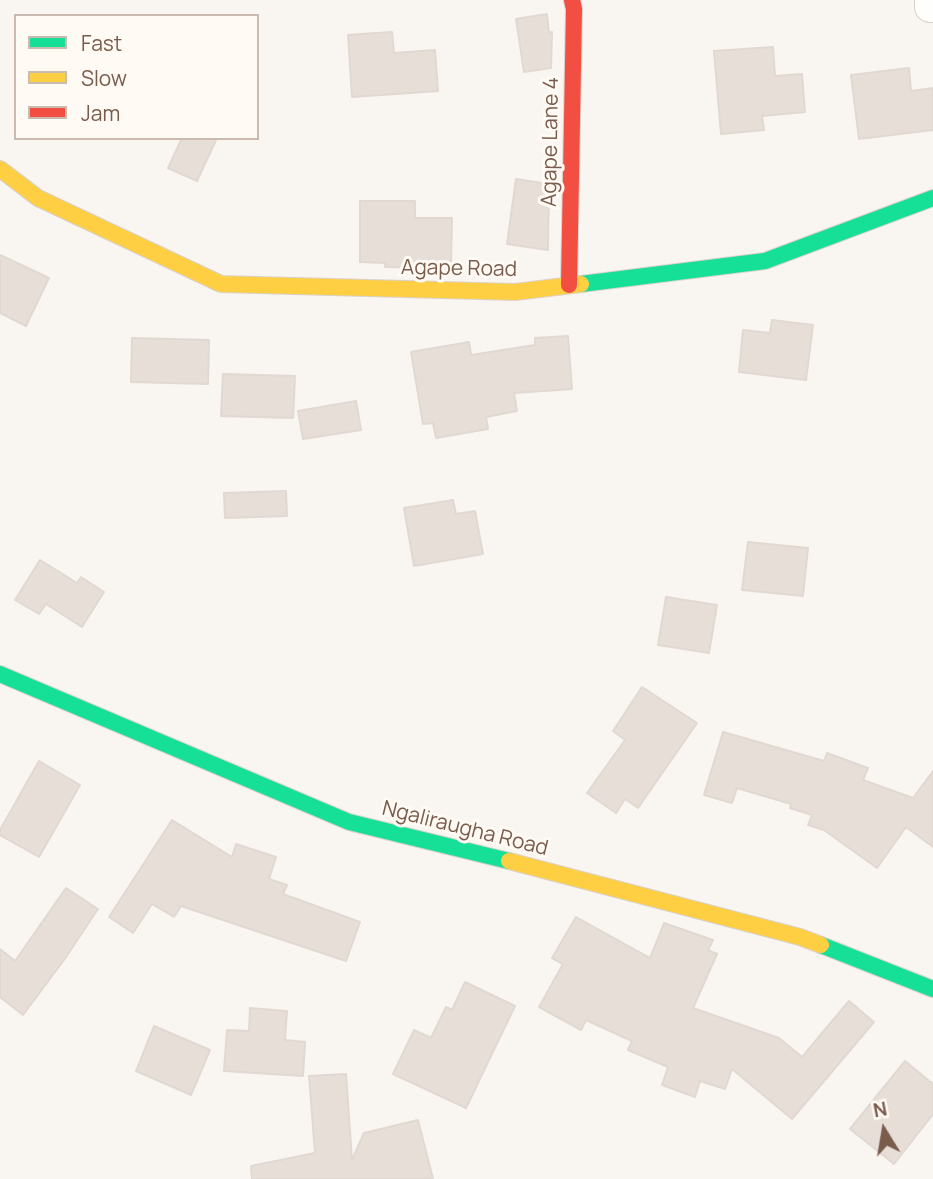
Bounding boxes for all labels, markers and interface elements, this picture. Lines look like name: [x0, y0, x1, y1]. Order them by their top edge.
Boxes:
legend: [14, 14, 259, 140]
text: Fast: [81, 29, 122, 57]
text: Slow: [81, 64, 127, 92]
street label: Agape Lane 4: [537, 77, 565, 207]
text: Jam: [81, 99, 120, 127]
street label: Agape Road: [401, 255, 517, 283]
street label: Ngaliraugha Road: [379, 796, 551, 862]
north arrow: [849, 1095, 919, 1165]
text: N: [871, 1095, 889, 1123]

